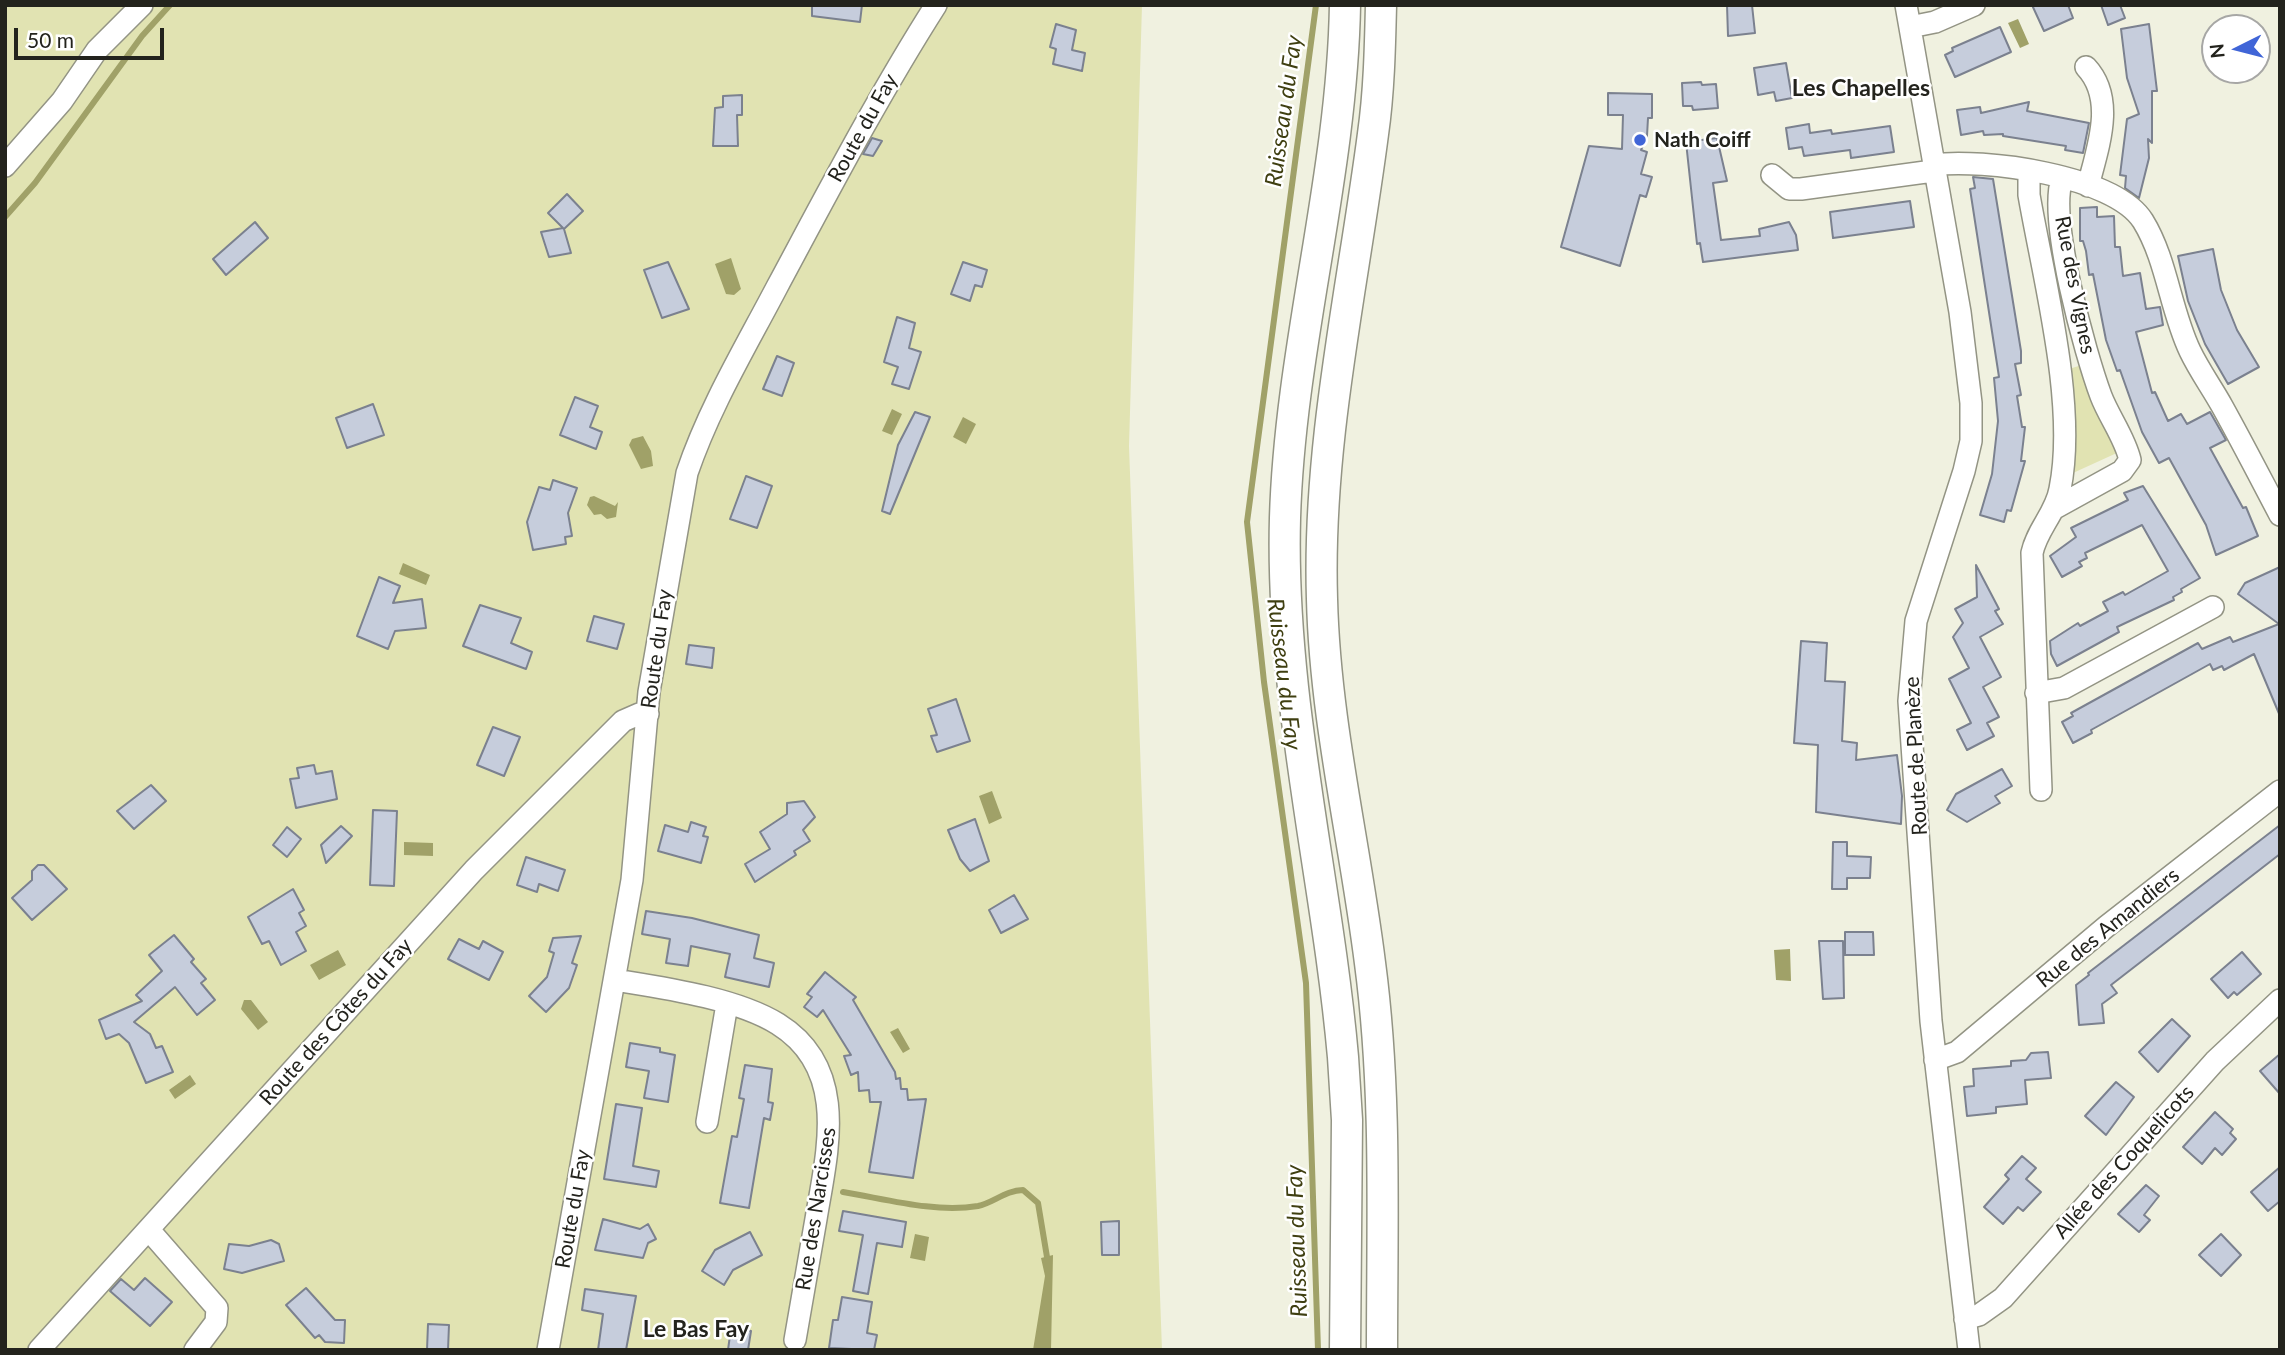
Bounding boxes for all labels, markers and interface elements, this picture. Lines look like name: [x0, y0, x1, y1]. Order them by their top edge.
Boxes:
scale bar: [18, 14, 168, 58]
north arrow: [2201, 14, 2271, 84]
text: 50 m: [27, 27, 74, 52]
water label: Ruisseau du Fay: [1260, 34, 1308, 188]
text: N: [2204, 43, 2229, 60]
street label: Route du Fay: [823, 69, 903, 187]
district label: Les Chapelles: [1792, 75, 1930, 103]
place label: Nath Coiff: [1654, 127, 1751, 153]
marker: Nath Coiff: [1632, 132, 1648, 148]
street label: Rue des Vignes: [2049, 214, 2101, 356]
street label: Route du Fay: [636, 588, 678, 710]
water label: Ruisseau du Fay: [1261, 597, 1307, 751]
street label: Route de Planèze: [1899, 676, 1933, 836]
street label: Rue des Amandiers: [2032, 863, 2184, 993]
street label: Route des Côtes du Fay: [254, 933, 418, 1111]
street label: Allée des Coquelicots: [2049, 1080, 2199, 1244]
street label: Rue des Narcisses: [791, 1126, 841, 1292]
street label: Route du Fay: [550, 1148, 596, 1270]
water label: Ruisseau du Fay: [1281, 1164, 1313, 1318]
district label: Le Bas Fay: [643, 1316, 749, 1344]

